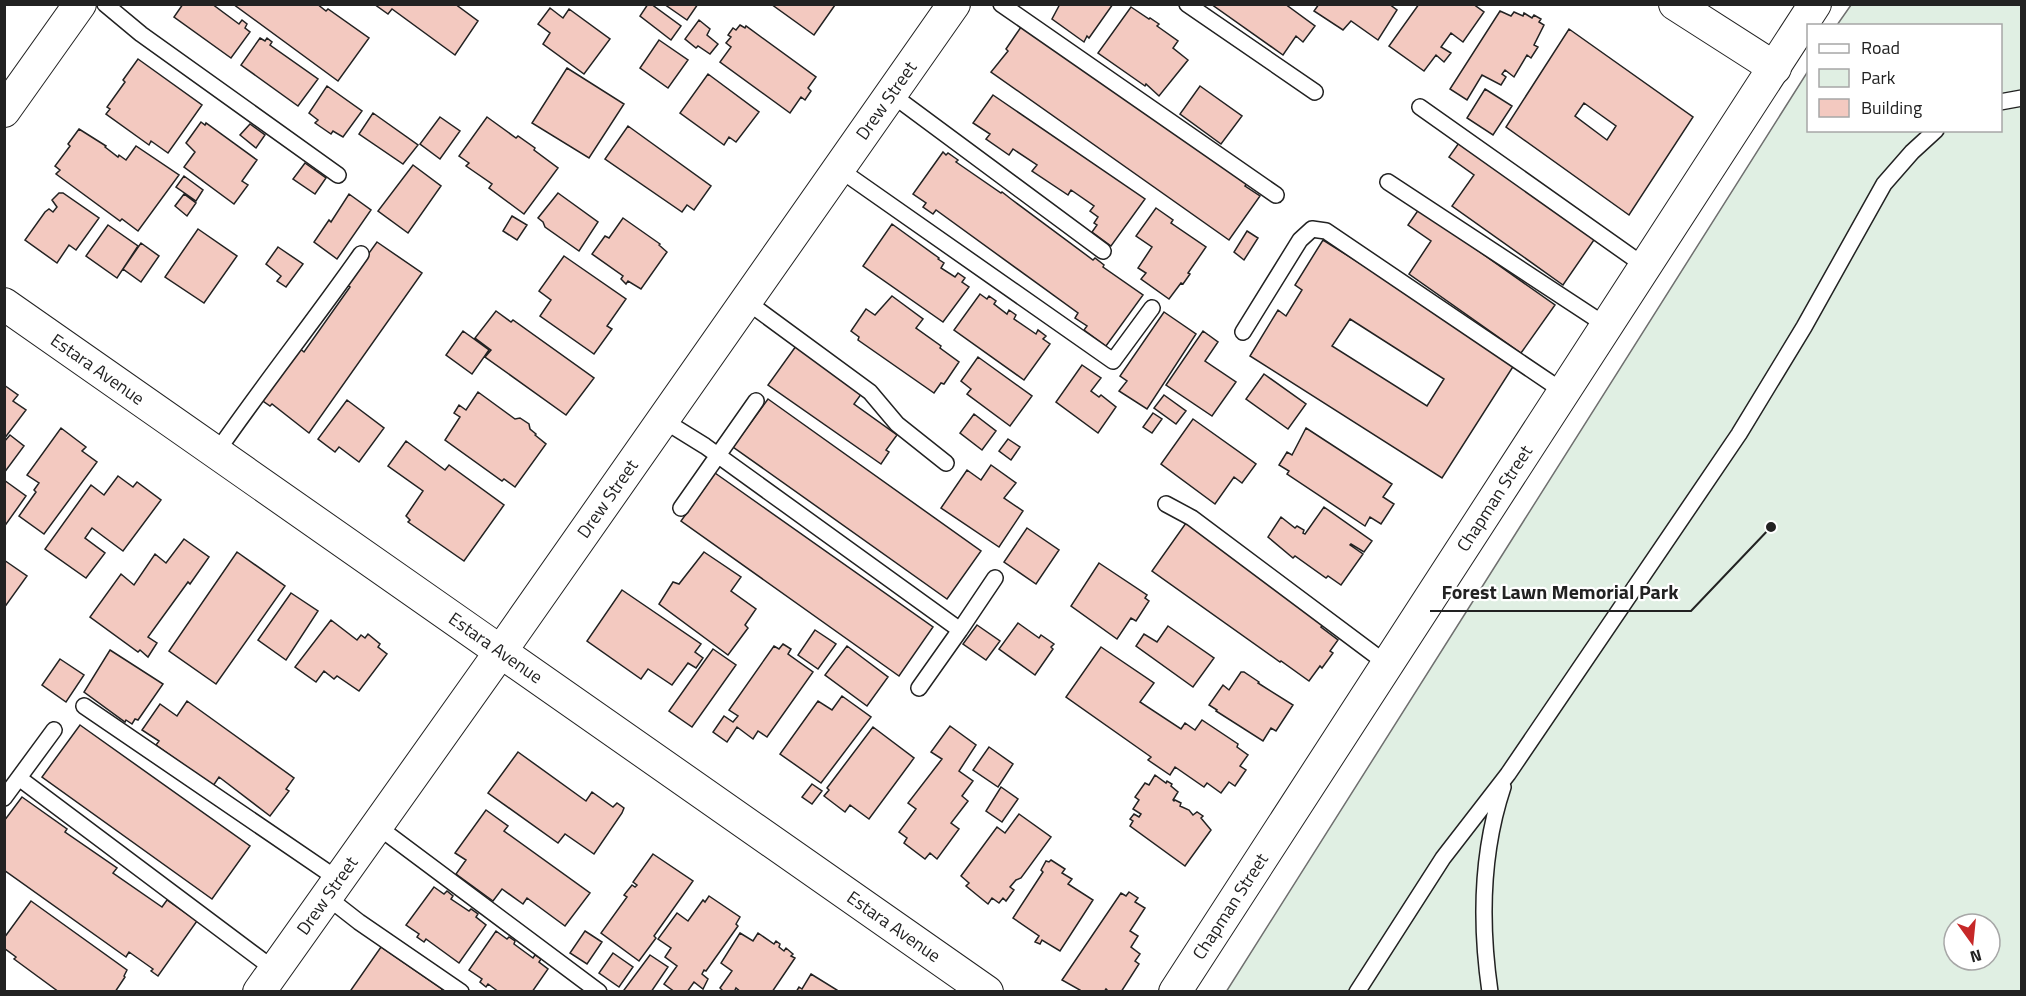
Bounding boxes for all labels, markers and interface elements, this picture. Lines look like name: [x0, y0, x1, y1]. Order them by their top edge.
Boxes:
legend: [1807, 24, 2002, 132]
text: Road: [1861, 34, 1900, 61]
street label: Drew Street: [849, 55, 923, 145]
text: Park: [1861, 64, 1896, 91]
text: Building: [1861, 94, 1922, 121]
street label: Estara Avenue: [45, 327, 150, 411]
street label: Chapman Street: [1450, 439, 1539, 557]
street label: Drew Street: [570, 453, 645, 543]
callout: Forest Lawn Memorial Park: [1430, 573, 1691, 611]
text: Forest Lawn Memorial Park: [1441, 576, 1679, 607]
street label: Estara Avenue: [443, 605, 548, 690]
street label: Chapman Street: [1185, 847, 1275, 965]
street label: Drew Street: [290, 850, 365, 940]
street label: Estara Avenue: [842, 884, 947, 969]
north arrow: [1942, 912, 2002, 972]
text: N: [1967, 943, 1984, 970]

